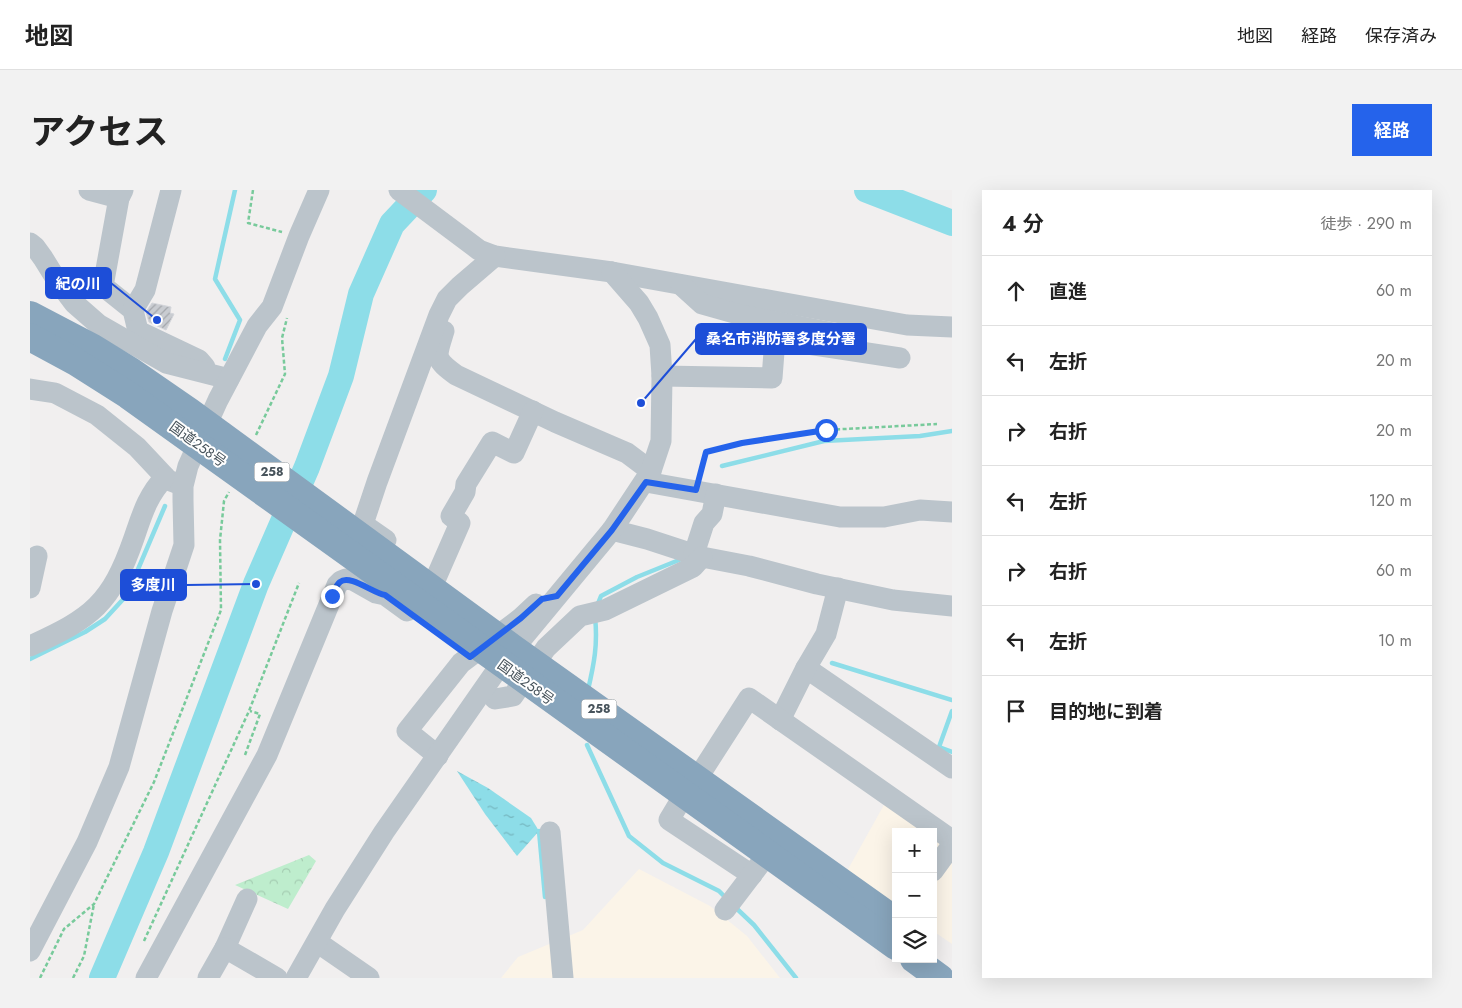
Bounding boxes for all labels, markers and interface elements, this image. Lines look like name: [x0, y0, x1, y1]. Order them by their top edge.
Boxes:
text: 地図: [25, 18, 73, 53]
text: 地図: [1237, 23, 1273, 49]
text: 経路: [1301, 23, 1337, 49]
text: 保存済み: [1365, 23, 1437, 49]
button: 経路: [1352, 104, 1432, 156]
text: アクセス: [30, 107, 168, 157]
text: 4 分: [1002, 209, 1044, 239]
text: 徒歩 · 290 m: [1320, 212, 1412, 235]
callout: 紀の川: [46, 268, 111, 298]
text: 紀の川: [55, 273, 101, 295]
icon: ahead: [1002, 277, 1030, 305]
text: 直進: [1049, 278, 1087, 305]
text: 60 m: [1376, 279, 1412, 302]
callout: 桑名市消防署多度分署: [696, 324, 866, 354]
text: 桑名市消防署多度分署: [706, 328, 856, 350]
icon: left: [1002, 347, 1030, 375]
text: 左折: [1049, 348, 1087, 375]
text: 20 m: [1376, 349, 1412, 372]
street label: 国道258号: [166, 417, 230, 471]
icon: right: [1002, 417, 1030, 445]
text: 右折: [1049, 418, 1087, 445]
route start: [815, 419, 838, 442]
text: 20 m: [1376, 419, 1412, 442]
road number: 258: [254, 462, 290, 482]
icon: left: [1002, 487, 1030, 515]
text: 左折: [1049, 488, 1087, 515]
text: 120 m: [1369, 489, 1412, 512]
icon: right: [1002, 557, 1030, 585]
text: 右折: [1049, 558, 1087, 585]
text: 60 m: [1376, 559, 1412, 582]
callout: 多度川: [121, 570, 186, 600]
text: 多度川: [130, 574, 176, 596]
route end: [321, 585, 344, 608]
icon: left: [1002, 627, 1030, 655]
text: 左折: [1049, 628, 1087, 655]
text: 10 m: [1378, 629, 1412, 652]
street label: 国道258号: [494, 655, 558, 709]
icon: arrive: [1002, 697, 1030, 725]
text: 目的地に到着: [1049, 698, 1163, 725]
road number: 258: [582, 699, 616, 718]
map controls: [892, 828, 937, 963]
button: +: [892, 828, 937, 873]
button: −: [892, 873, 937, 918]
button: layers: [892, 918, 937, 963]

